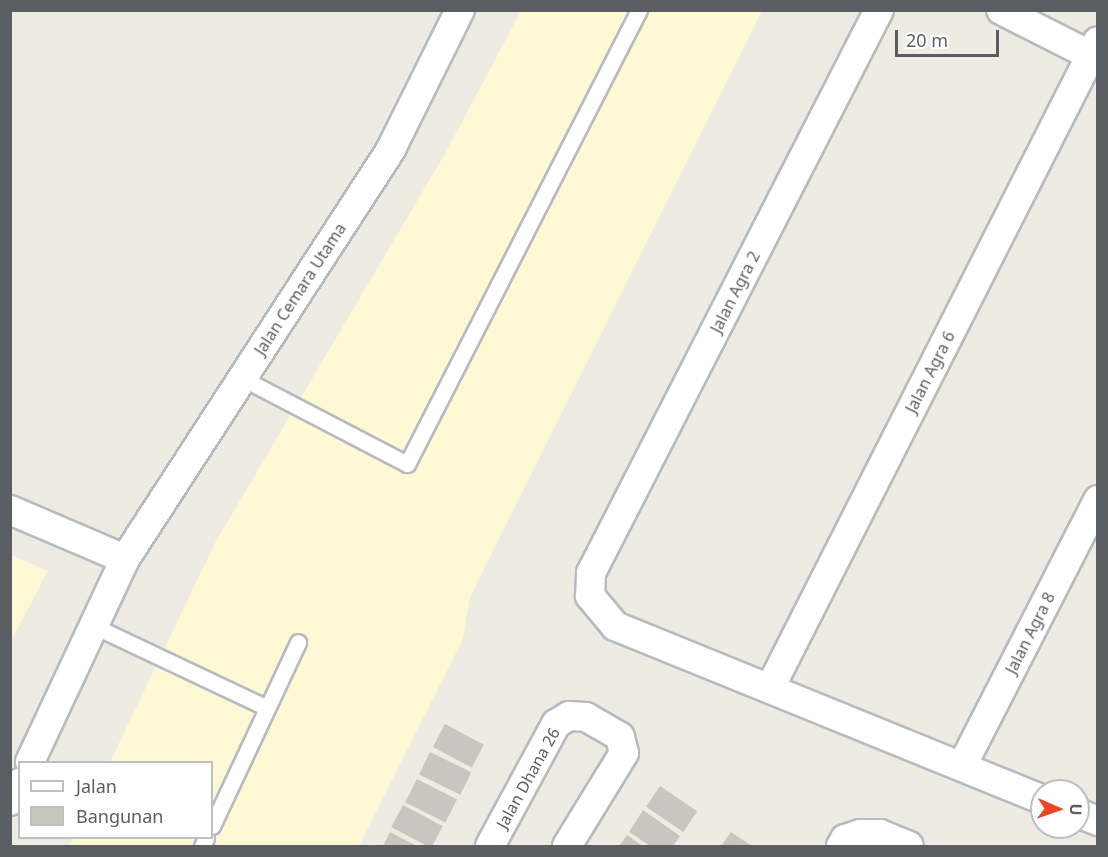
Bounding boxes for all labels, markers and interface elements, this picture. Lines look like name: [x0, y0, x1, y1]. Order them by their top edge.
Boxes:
scale bar: [898, 18, 1002, 56]
text: 20 m: [906, 28, 948, 52]
street label: Jalan Cemara Utama: [250, 219, 350, 359]
street label: Jalan Agra 2: [706, 248, 764, 336]
street label: Jalan Agra 6: [901, 328, 959, 416]
street label: Jalan Agra 8: [1001, 589, 1059, 677]
street label: Jalan Dhana 26: [492, 724, 564, 832]
legend: [18, 761, 213, 839]
text: Jalan: [76, 774, 117, 798]
north arrow: [1030, 779, 1090, 839]
text: U: [1065, 803, 1087, 816]
text: Bangunan: [76, 804, 163, 828]

